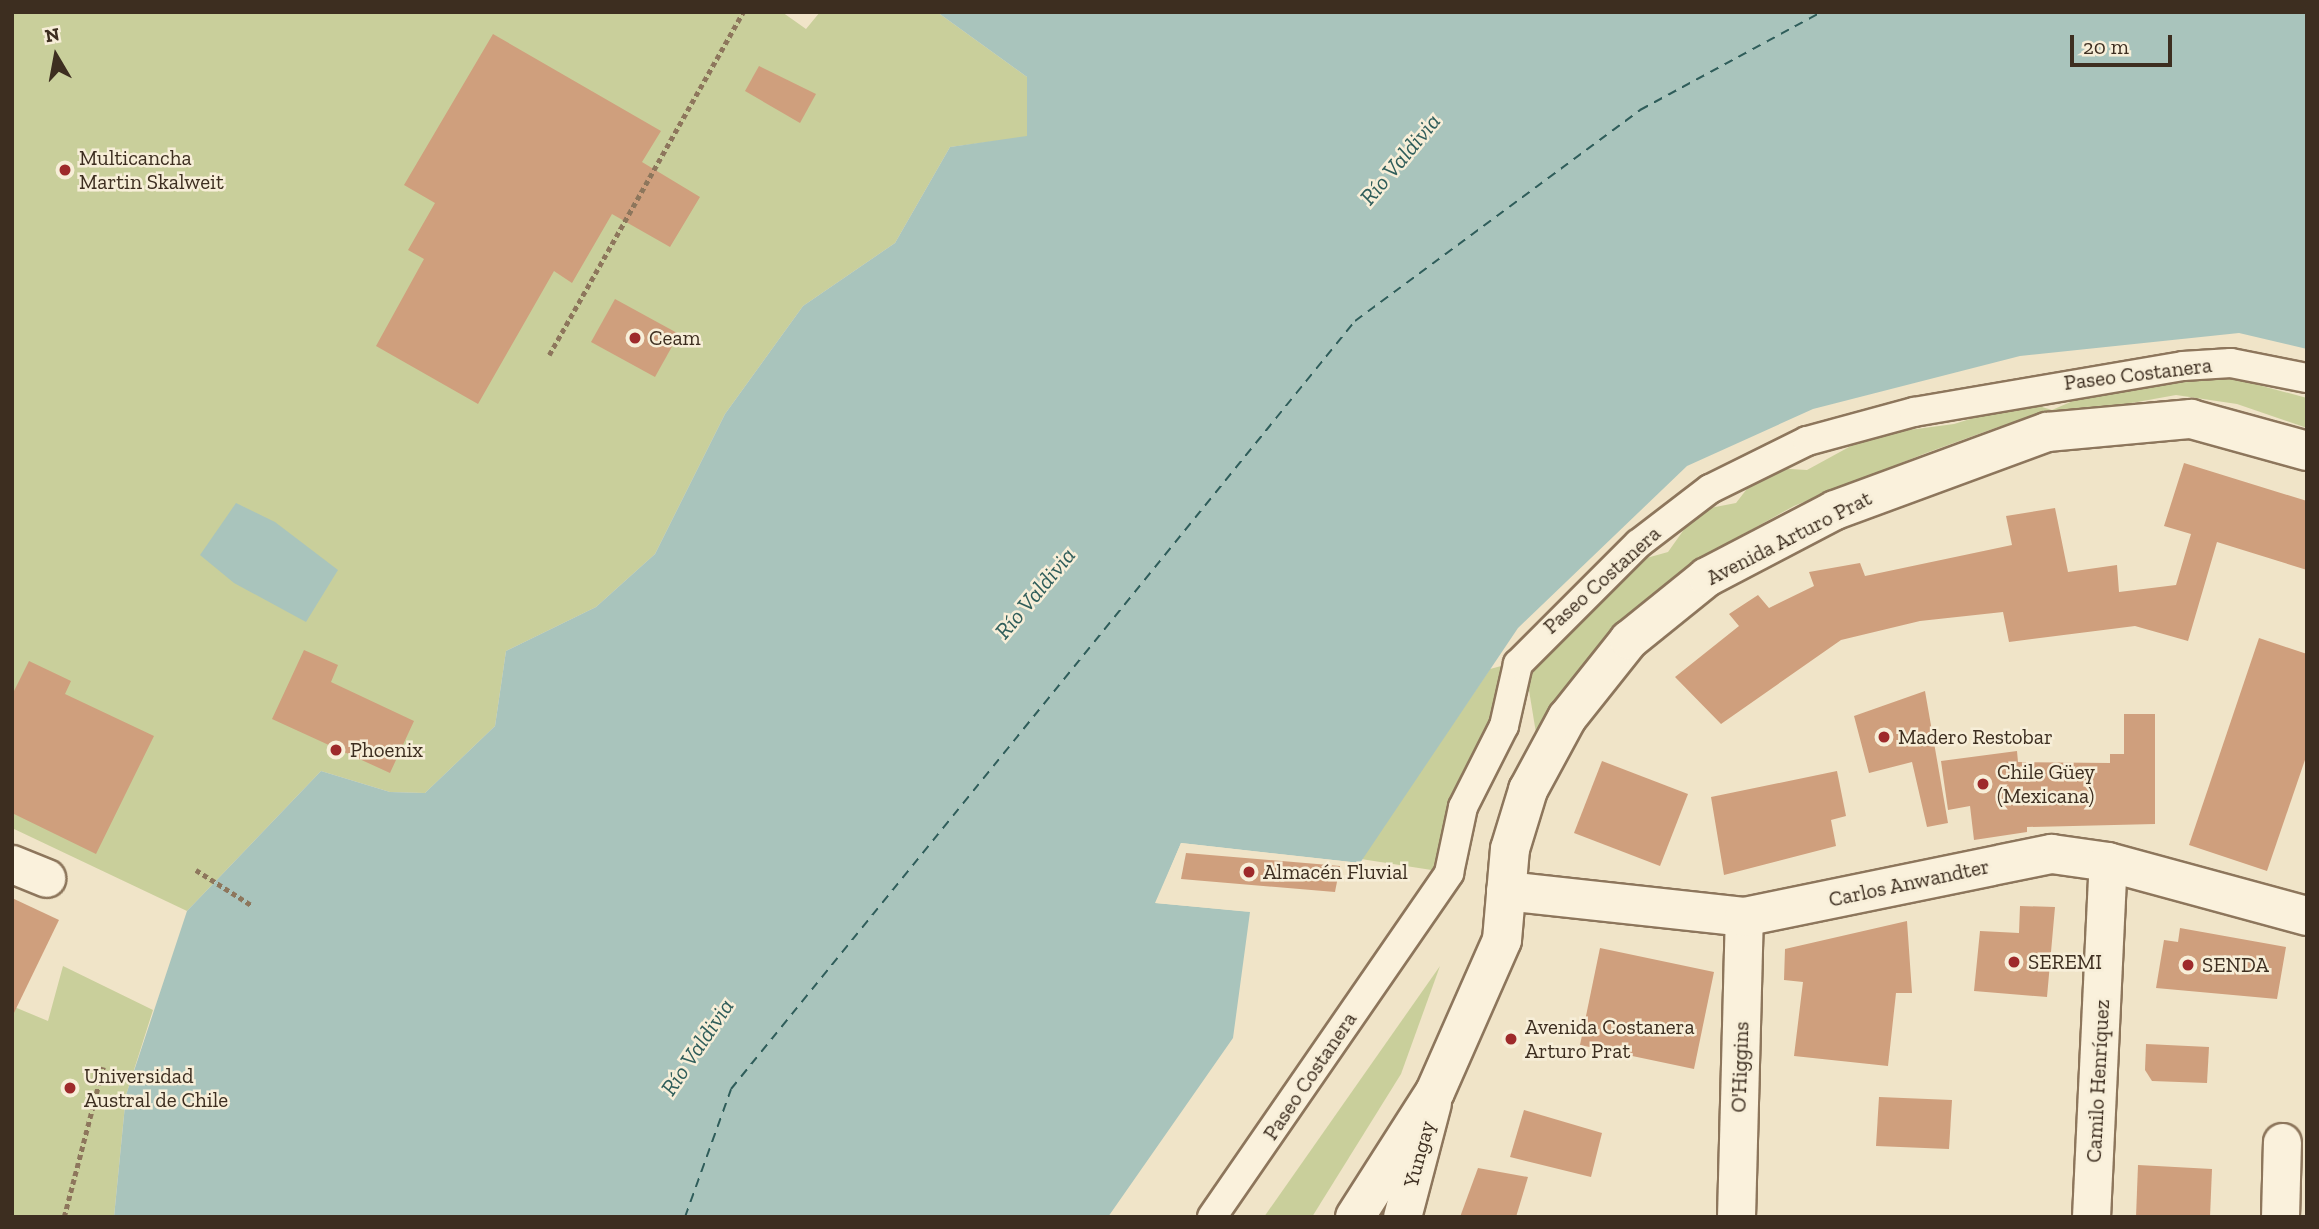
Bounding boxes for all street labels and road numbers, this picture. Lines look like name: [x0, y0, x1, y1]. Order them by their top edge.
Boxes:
street label: Paseo Costanera: [2063, 352, 2213, 396]
street label: Avenida Arturo Prat: [1702, 485, 1876, 591]
street label: Paseo Costanera: [1538, 521, 1666, 639]
street label: Carlos Anwandter: [1826, 854, 1992, 912]
street label: Camilo Henríquez: [2081, 999, 2115, 1163]
street label: Paseo Costanera: [1258, 1007, 1362, 1145]
street label: O'Higgins: [1726, 1021, 1754, 1113]
street label: Yungay: [1398, 1118, 1440, 1190]

